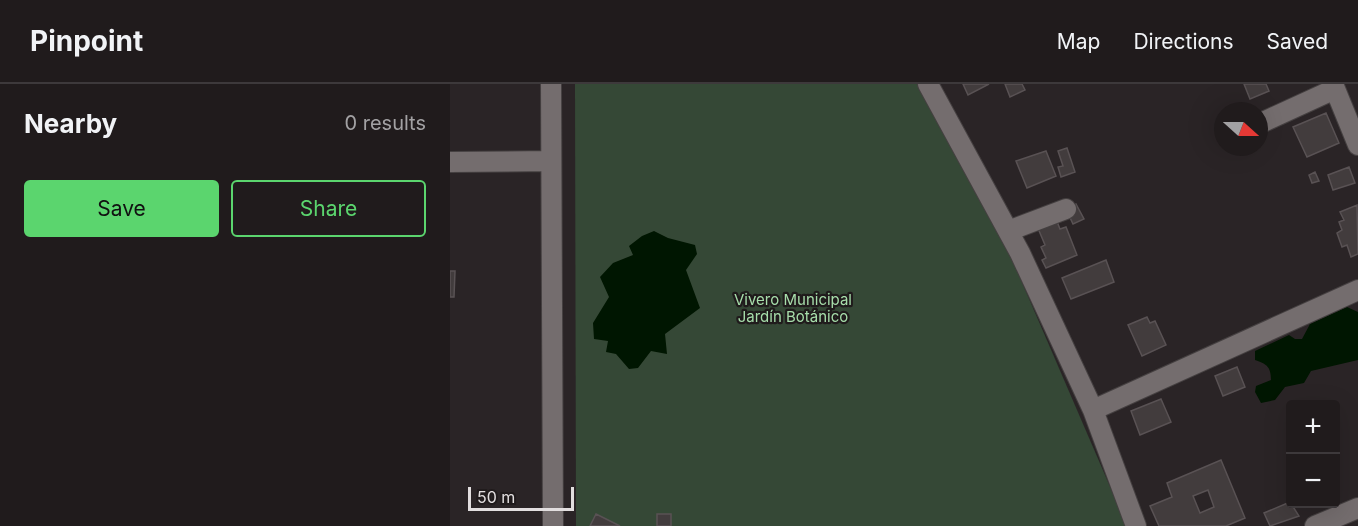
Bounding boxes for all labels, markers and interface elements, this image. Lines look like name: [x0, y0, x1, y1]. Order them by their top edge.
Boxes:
text: Pinpoint: [30, 24, 143, 58]
text: Map: [1057, 29, 1100, 54]
text: Directions: [1133, 29, 1234, 54]
text: Saved: [1267, 29, 1328, 54]
north arrow: [1214, 102, 1268, 156]
text: Nearby: [24, 108, 117, 139]
text: 0 results: [344, 111, 426, 135]
button: Save: [24, 180, 219, 237]
button: Share: [231, 180, 426, 237]
park label: Vivero Municipal Jardín Botánico: [734, 290, 852, 326]
map controls: [1286, 400, 1340, 508]
button: +: [1286, 400, 1340, 454]
button: −: [1286, 454, 1340, 508]
scale bar: [468, 484, 574, 512]
text: 50 m: [477, 487, 515, 507]

